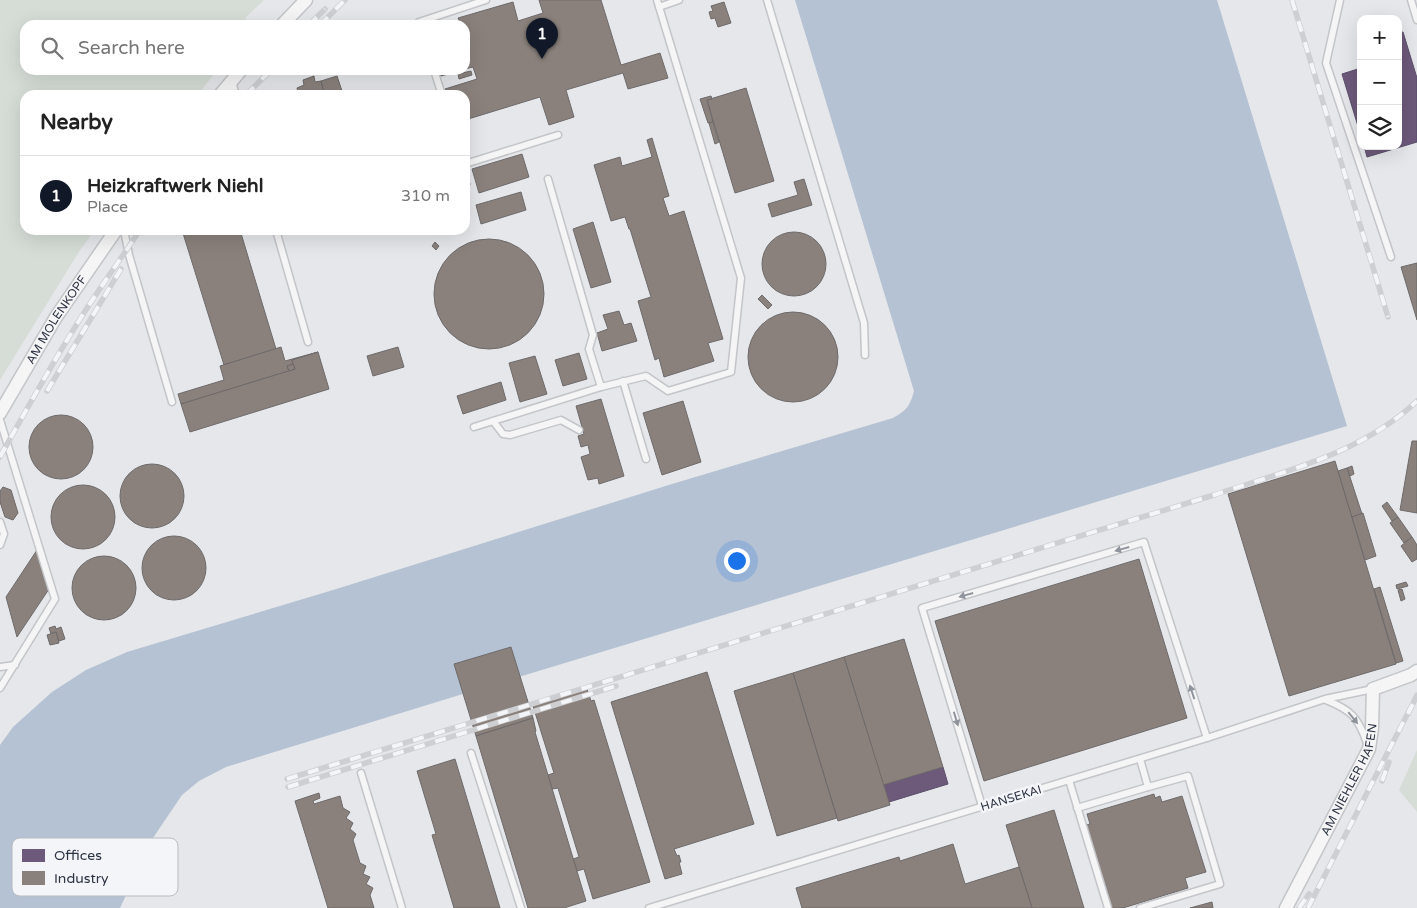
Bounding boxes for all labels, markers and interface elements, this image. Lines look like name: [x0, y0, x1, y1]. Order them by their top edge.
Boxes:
map controls: [1357, 15, 1402, 150]
button: +: [1357, 15, 1402, 60]
pin: 1: [526, 18, 558, 59]
search box: [20, 20, 470, 75]
icon: search: [38, 34, 66, 62]
text: Search here: [78, 37, 185, 59]
button: −: [1357, 60, 1402, 105]
button: layers: [1357, 105, 1402, 150]
text: Nearby: [40, 110, 113, 135]
text: Heizkraftwerk Niehl: [87, 175, 263, 197]
text: 1: [51, 186, 61, 206]
text: 310 m: [401, 186, 450, 206]
text: Place: [87, 197, 128, 217]
street label: AM MOLENKOPF: [23, 273, 90, 366]
one-way arrow: [1114, 545, 1129, 553]
your location: [724, 548, 750, 574]
one-way arrow: [959, 591, 974, 599]
one-way arrow: [1187, 684, 1195, 699]
one-way arrow: [1348, 711, 1359, 724]
one-way arrow: [952, 712, 960, 727]
street label: AM NIEHLER HAFEN: [1318, 722, 1380, 838]
street label: HANSEKAI: [979, 782, 1043, 814]
legend: [12, 838, 178, 896]
text: Offices: [54, 847, 102, 864]
text: Industry: [54, 870, 109, 887]

